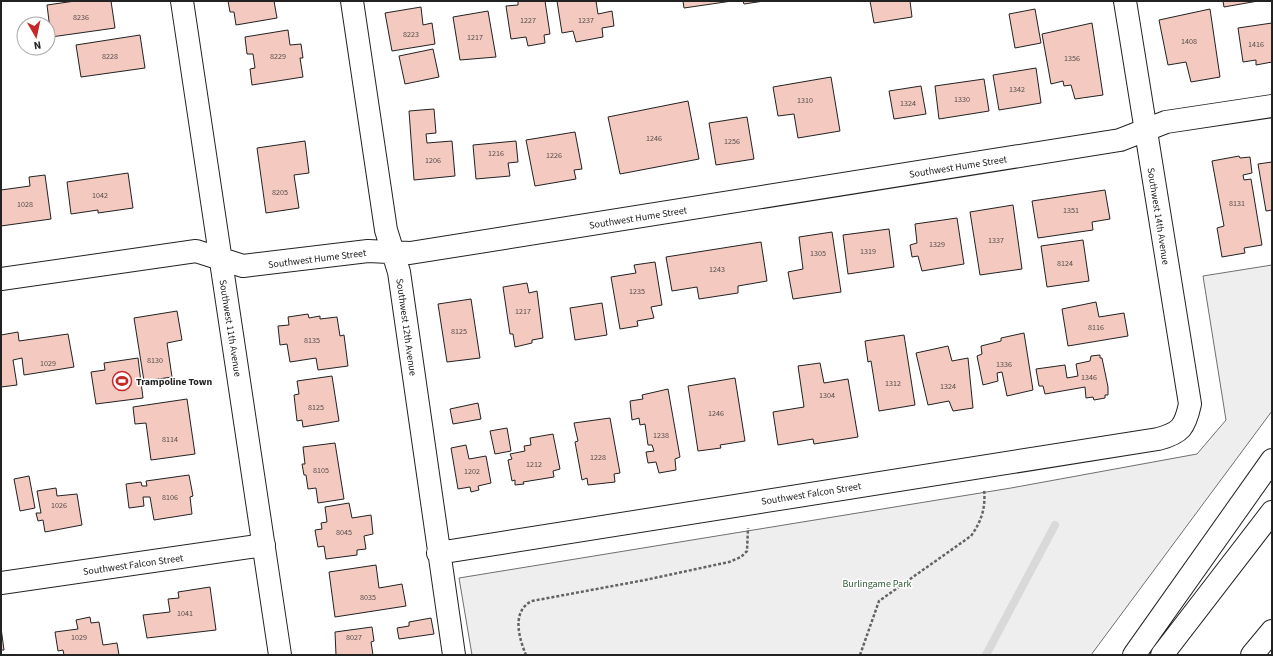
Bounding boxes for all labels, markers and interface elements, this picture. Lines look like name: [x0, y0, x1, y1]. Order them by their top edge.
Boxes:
house number: 8236: [73, 12, 89, 23]
house number: 1227: [520, 15, 536, 26]
house number: 1237: [578, 15, 594, 26]
north arrow: [16, 16, 56, 56]
house number: 8223: [403, 29, 419, 40]
house number: 1217: [467, 32, 483, 43]
house number: 1408: [1181, 36, 1197, 47]
text: N: [33, 37, 42, 53]
house number: 1416: [1248, 39, 1264, 50]
house number: 8228: [102, 51, 118, 62]
house number: 8229: [270, 51, 286, 62]
house number: 1356: [1064, 53, 1080, 64]
house number: 1342: [1009, 84, 1025, 95]
house number: 1330: [954, 94, 970, 105]
house number: 1310: [797, 95, 813, 106]
house number: 1324: [900, 98, 916, 109]
house number: 1246: [646, 133, 662, 144]
house number: 1256: [724, 136, 740, 147]
house number: 1216: [488, 148, 504, 159]
house number: 1226: [546, 150, 562, 161]
street label: Southwest Hume Street: [908, 152, 1009, 182]
house number: 1206: [425, 155, 441, 166]
street label: Southwest 14th Avenue: [1143, 167, 1173, 266]
house number: 8205: [272, 187, 288, 198]
house number: 1042: [92, 190, 108, 201]
house number: 8131: [1229, 198, 1245, 209]
house number: 1028: [17, 199, 33, 210]
street label: Southwest Hume Street: [588, 203, 689, 233]
house number: 1351: [1063, 205, 1079, 216]
house number: 1337: [988, 235, 1004, 246]
house number: 1329: [929, 239, 945, 250]
street label: Southwest Hume Street: [267, 246, 368, 272]
house number: 1319: [860, 246, 876, 257]
house number: 1305: [810, 248, 826, 259]
house number: 8124: [1057, 258, 1073, 269]
house number: 1243: [709, 264, 725, 275]
street label: Southwest 12th Avenue: [392, 278, 420, 377]
street label: Southwest 11th Avenue: [215, 279, 245, 378]
house number: 1235: [629, 286, 645, 297]
house number: 1217: [515, 306, 531, 317]
house number: 8116: [1088, 322, 1104, 333]
house number: 8125: [451, 326, 467, 337]
house number: 8135: [304, 335, 320, 346]
house number: 8130: [147, 355, 163, 366]
house number: 1029: [40, 358, 56, 369]
house number: 1336: [996, 359, 1012, 370]
sports icon: Trampoline Town: [111, 370, 133, 392]
house number: 1346: [1081, 372, 1097, 383]
place label: Trampoline Town: [136, 375, 213, 389]
house number: 1312: [885, 378, 901, 389]
house number: 1324: [940, 381, 956, 392]
house number: 1304: [819, 390, 835, 401]
house number: 8125: [308, 402, 324, 413]
house number: 1246: [708, 408, 724, 419]
house number: 1238: [653, 430, 669, 441]
house number: 8114: [162, 434, 178, 445]
house number: 1228: [590, 452, 606, 463]
house number: 1212: [526, 459, 542, 470]
house number: 8105: [313, 465, 329, 476]
house number: 1202: [464, 466, 480, 477]
street label: Southwest Falcon Street: [760, 479, 863, 509]
house number: 8106: [162, 492, 178, 503]
house number: 1026: [51, 500, 67, 511]
house number: 8045: [336, 527, 352, 538]
street label: Southwest Falcon Street: [82, 551, 185, 579]
park label: Burlingame Park: [842, 577, 912, 591]
house number: 8035: [360, 592, 376, 603]
house number: 1041: [177, 608, 193, 619]
house number: 1029: [71, 632, 87, 643]
house number: 8027: [346, 632, 362, 643]

